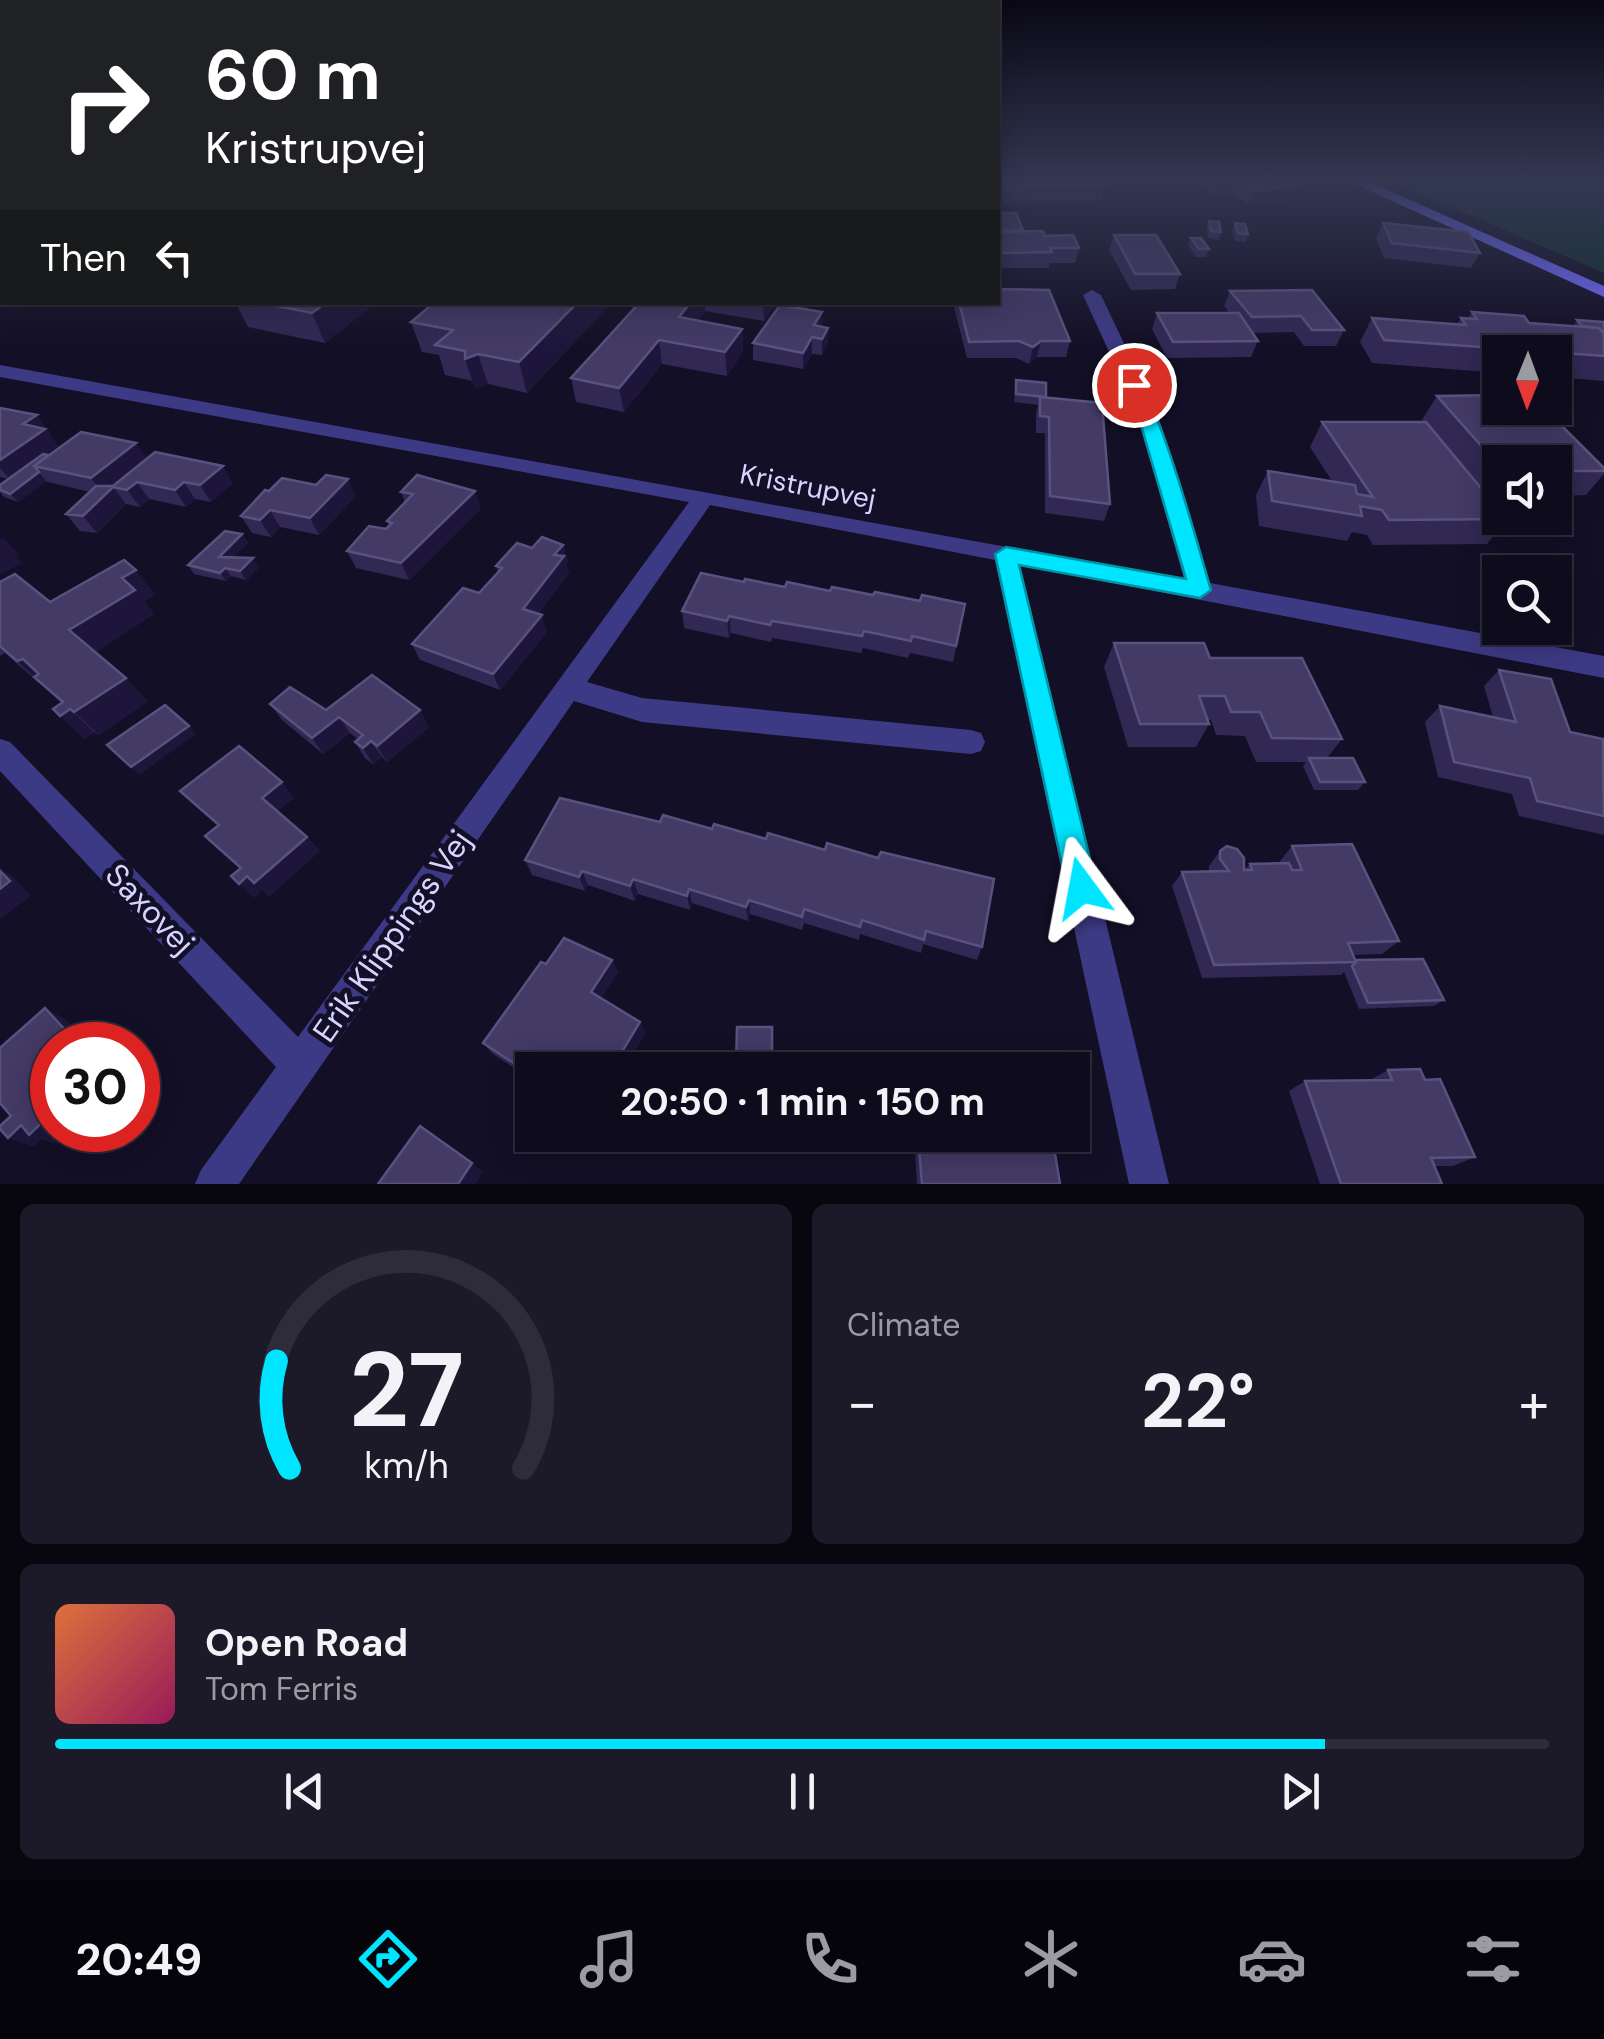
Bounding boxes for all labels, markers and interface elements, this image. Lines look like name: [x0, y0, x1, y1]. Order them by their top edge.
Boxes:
text: 60 m: [205, 30, 381, 121]
icon: right: [40, 40, 170, 170]
text: Kristrupvej: [205, 118, 427, 177]
icon: left: [147, 230, 202, 285]
text: Then: [40, 233, 127, 283]
north arrow: [1482, 335, 1572, 425]
map controls: [1482, 335, 1572, 645]
pin: [1092, 343, 1177, 428]
icon: arrive: [1107, 358, 1162, 413]
button: sound: [1482, 445, 1572, 535]
street label: Kristrupvej: [737, 455, 879, 518]
button: search: [1482, 555, 1572, 645]
street label: Erik Klippings Vej: [303, 822, 481, 1050]
position arrow: [1030, 836, 1134, 940]
street label: Saxovej: [96, 854, 204, 964]
speed limit sign: 30: [30, 1022, 160, 1152]
text: 20:50 · 1 min · 150 m: [620, 1077, 985, 1127]
text: Climate: [847, 1304, 961, 1346]
text: 27: [348, 1323, 464, 1458]
text: 22°: [1141, 1353, 1255, 1450]
text: −: [847, 1367, 877, 1439]
text: +: [1519, 1367, 1549, 1439]
text: km/h: [364, 1443, 448, 1489]
text: Open Road: [205, 1618, 408, 1668]
text: Tom Ferris: [205, 1668, 358, 1710]
icon: previous: [277, 1764, 332, 1819]
icon: pause: [775, 1764, 830, 1819]
icon: next: [1273, 1764, 1328, 1819]
icon: directions: [353, 1924, 423, 1994]
icon: music: [574, 1924, 644, 1994]
icon: phone: [795, 1924, 865, 1994]
icon: climate: [1016, 1924, 1086, 1994]
icon: car: [1237, 1924, 1307, 1994]
icon: filters: [1458, 1924, 1528, 1994]
text: 20:49: [76, 1930, 202, 1989]

